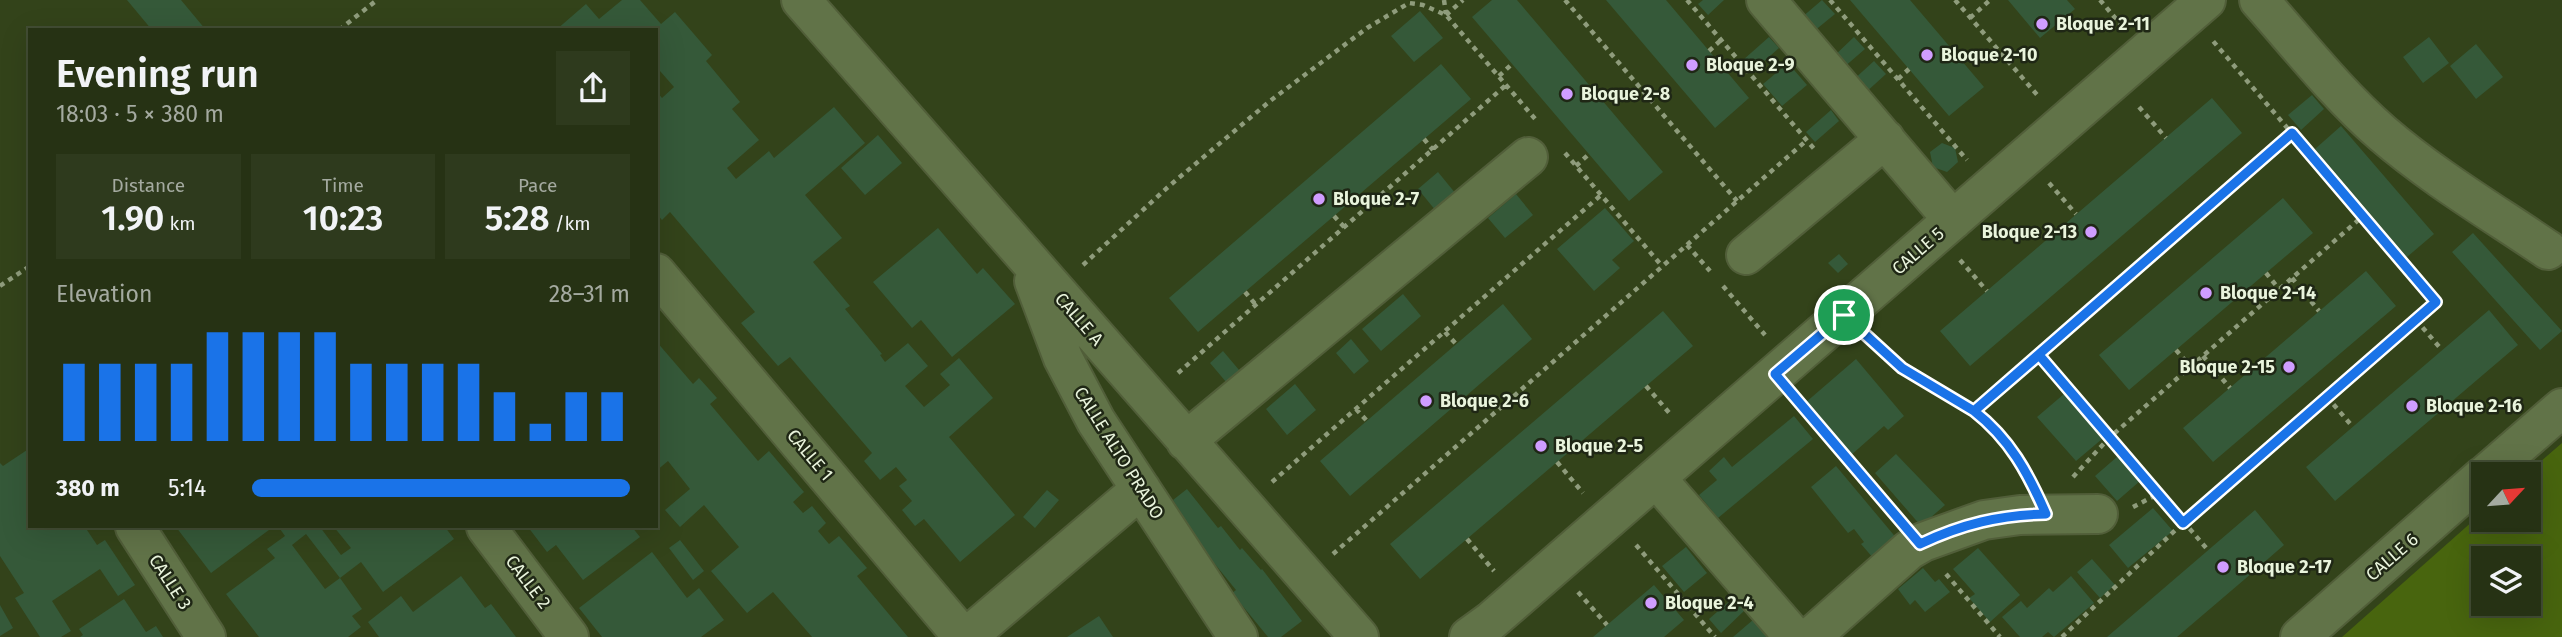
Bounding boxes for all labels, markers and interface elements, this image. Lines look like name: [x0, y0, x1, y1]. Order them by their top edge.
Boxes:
place label: Bloque 2-11: [2056, 13, 2150, 35]
marker: Bloque 2-11: [2034, 16, 2050, 32]
place label: Bloque 2-10: [1941, 44, 2037, 66]
marker: Bloque 2-10: [1919, 47, 1935, 63]
text: Evening run: [56, 51, 259, 97]
button: share: [556, 51, 630, 125]
place label: Bloque 2-9: [1706, 54, 1795, 76]
marker: Bloque 2-9: [1684, 57, 1700, 73]
place label: Bloque 2-8: [1581, 83, 1670, 105]
marker: Bloque 2-8: [1559, 86, 1575, 102]
text: 18:03 · 5 × 380 m: [56, 100, 224, 128]
text: Distance: [111, 174, 185, 197]
text: Time: [322, 174, 364, 197]
text: Pace: [518, 174, 557, 197]
place label: Bloque 2-7: [1333, 188, 1420, 210]
marker: Bloque 2-7: [1311, 191, 1327, 207]
text: 1.90: [101, 197, 164, 239]
text: 10:23: [303, 197, 383, 239]
text: 5:28: [485, 197, 550, 239]
text: km: [164, 212, 195, 235]
text: /km: [550, 212, 591, 235]
place label: Bloque 2-13: [1982, 221, 2077, 243]
street label: CALLE 5: [1887, 222, 1949, 280]
marker: Bloque 2-13: [2083, 224, 2099, 240]
text: Elevation: [56, 280, 152, 308]
text: 28–31 m: [549, 280, 630, 308]
place label: Bloque 2-14: [2220, 282, 2316, 304]
pin: [1814, 285, 1874, 345]
marker: Bloque 2-14: [2198, 285, 2214, 301]
street label: CALLE A: [1050, 288, 1108, 351]
icon: arrive: [1825, 296, 1863, 334]
place label: Bloque 2-15: [2179, 356, 2275, 378]
marker: Bloque 2-15: [2281, 359, 2297, 375]
street label: CALLE ALTO PRADO: [1069, 383, 1169, 523]
place label: Bloque 2-6: [1440, 390, 1529, 412]
marker: Bloque 2-6: [1418, 393, 1434, 409]
place label: Bloque 2-16: [2426, 395, 2522, 417]
marker: Bloque 2-16: [2404, 398, 2420, 414]
street label: CALLE 1: [782, 425, 838, 485]
place label: Bloque 2-5: [1555, 435, 1644, 457]
marker: Bloque 2-5: [1533, 438, 1549, 454]
north arrow: [2471, 462, 2541, 532]
map controls: [2471, 462, 2541, 616]
text: 380 m: [56, 474, 120, 502]
text: 5:14: [168, 474, 206, 502]
street label: CALLE 6: [2361, 528, 2423, 586]
button: layers: [2471, 546, 2541, 616]
street label: CALLE 3: [144, 550, 196, 614]
street label: CALLE 2: [501, 551, 555, 613]
place label: Bloque 2-17: [2237, 556, 2332, 578]
marker: Bloque 2-17: [2215, 559, 2231, 575]
place label: Bloque 2-4: [1665, 592, 1754, 614]
marker: Bloque 2-4: [1643, 595, 1659, 611]

